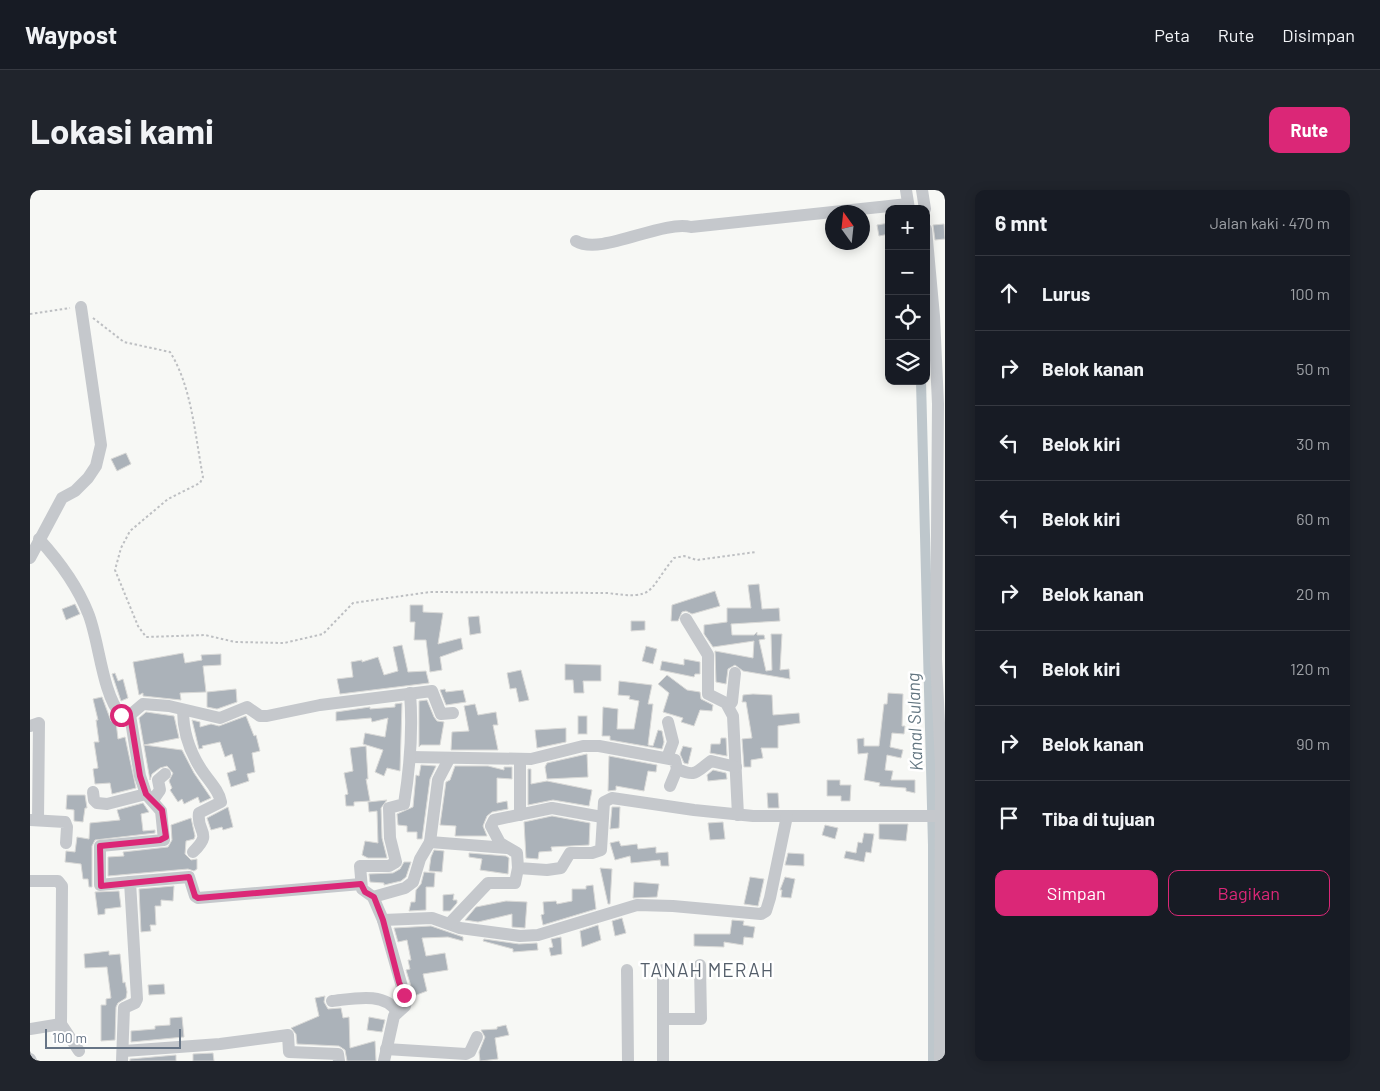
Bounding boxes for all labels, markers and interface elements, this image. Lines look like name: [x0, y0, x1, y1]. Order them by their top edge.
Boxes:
text: Waypost: [25, 20, 117, 49]
text: Peta: [1154, 24, 1190, 46]
text: Rute: [1218, 24, 1254, 46]
text: Disimpan: [1282, 24, 1355, 46]
button: Rute: [1269, 107, 1350, 153]
text: Lokasi kami: [30, 109, 214, 151]
north arrow: [825, 205, 870, 250]
map controls: [885, 205, 930, 385]
button: +: [885, 205, 930, 250]
text: 6 mnt: [995, 210, 1047, 235]
text: Jalan kaki · 470 m: [1210, 213, 1330, 232]
button: −: [885, 250, 930, 295]
icon: ahead: [995, 279, 1023, 307]
text: Lurus: [1042, 282, 1090, 305]
text: 100 m: [1290, 284, 1330, 303]
button: locate: [885, 295, 930, 340]
button: layers: [885, 340, 930, 385]
icon: right: [995, 354, 1023, 382]
text: Belok kanan: [1042, 357, 1144, 380]
text: 50 m: [1296, 359, 1330, 378]
icon: left: [995, 429, 1023, 457]
text: Belok kiri: [1042, 432, 1120, 455]
text: 30 m: [1296, 434, 1330, 453]
icon: left: [995, 504, 1023, 532]
text: Belok kiri: [1042, 507, 1120, 530]
text: 60 m: [1296, 509, 1330, 528]
icon: right: [995, 579, 1023, 607]
text: Belok kanan: [1042, 582, 1144, 605]
text: 20 m: [1296, 584, 1330, 603]
icon: left: [995, 654, 1023, 682]
text: Belok kiri: [1042, 657, 1120, 680]
text: 120 m: [1290, 659, 1330, 678]
water label: Kanal Sulang: [901, 673, 927, 771]
route start: [110, 704, 133, 727]
icon: right: [995, 729, 1023, 757]
text: Belok kanan: [1042, 732, 1144, 755]
text: 90 m: [1296, 734, 1330, 753]
icon: arrive: [995, 804, 1023, 832]
text: Tiba di tujuan: [1042, 807, 1155, 830]
button: Simpan: [995, 870, 1158, 916]
button: Bagikan: [1168, 870, 1330, 916]
district label: TANAH MERAH: [640, 958, 774, 981]
route end: [393, 984, 416, 1007]
scale bar: [45, 1026, 181, 1049]
text: 100 m: [52, 1029, 87, 1046]

